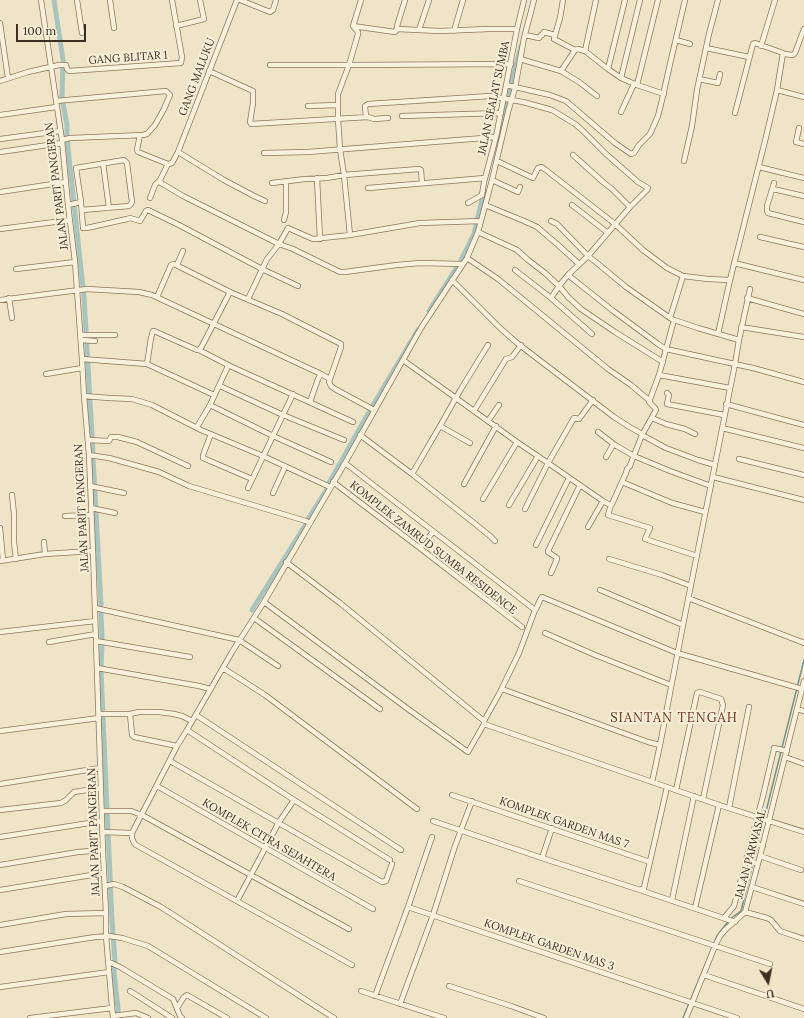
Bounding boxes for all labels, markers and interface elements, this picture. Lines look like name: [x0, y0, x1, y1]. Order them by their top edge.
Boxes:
scale bar: [18, 16, 88, 42]
text: 100 m: [23, 23, 56, 38]
street label: GANG MALUKU: [176, 36, 218, 118]
street label: JALAN SEALAT SUMBA: [475, 40, 513, 156]
street label: GANG BLITAR 1: [88, 49, 168, 67]
street label: JALAN PARIT PANGERAN: [43, 121, 71, 251]
street label: JALAN PARIT PANGERAN: [72, 443, 92, 573]
street label: KOMPLEK ZAMRUD SUMBA RESIDENCE: [347, 479, 519, 617]
district label: SIANTAN TENGAH: [610, 710, 738, 726]
street label: JALAN PARIT PANGERAN: [85, 768, 103, 896]
street label: KOMPLEK GARDEN MAS 7: [498, 795, 630, 851]
street label: KOMPLEK CITRA SEJAHTERA: [200, 796, 338, 884]
street label: JALAN PARWASAL: [733, 808, 769, 900]
street label: KOMPLEK GARDEN MAS 3: [482, 916, 616, 974]
north arrow: [748, 962, 788, 1002]
text: U: [765, 986, 775, 1001]

